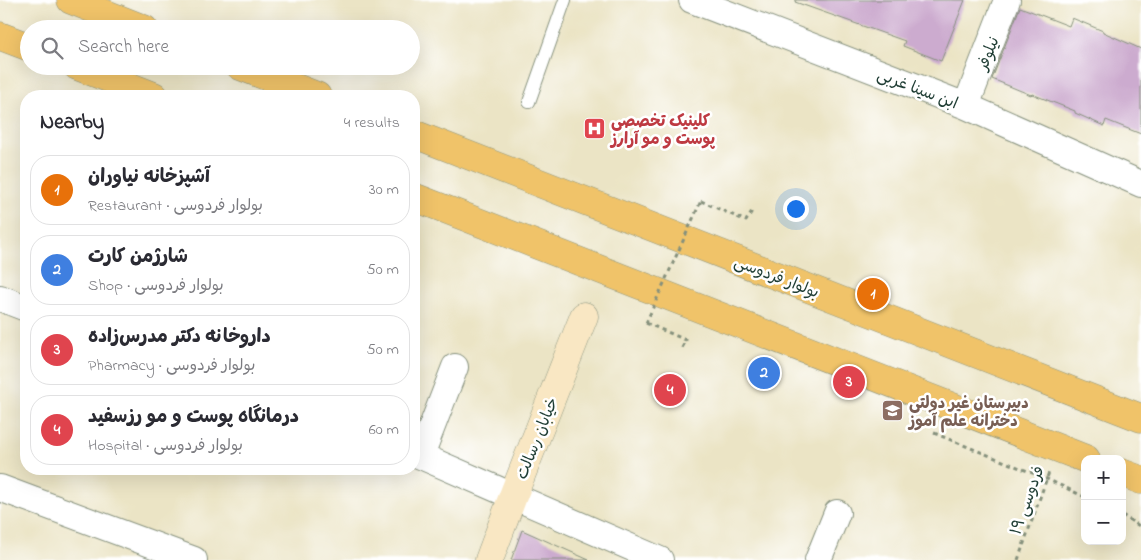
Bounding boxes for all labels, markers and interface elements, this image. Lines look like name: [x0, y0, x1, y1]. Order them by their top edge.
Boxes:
search box: [20, 20, 420, 75]
street label: نیلوفر: [970, 33, 1006, 76]
icon: search: [38, 34, 66, 62]
text: Search here: [78, 34, 169, 61]
street label: ابن سینا غربی: [873, 63, 961, 116]
text: Nearby: [40, 108, 104, 138]
place label: کلینیک تخصصی پوست و مو آرارز: [609, 110, 715, 152]
text: 4 results: [344, 111, 400, 135]
hospital icon: کلینیک تخصصی پوست و مو آرارز: [583, 117, 607, 141]
text: آشپزخانه نیاوران: [88, 164, 210, 191]
text: 1: [54, 178, 60, 202]
text: 30 m: [369, 178, 399, 202]
text: Restaurant · بولوار فردوسی: [88, 194, 263, 218]
your location: [783, 196, 809, 222]
text: شارژمن کارت: [88, 244, 188, 271]
street label: بولوار فردوسی: [730, 251, 822, 305]
text: 2: [53, 258, 61, 282]
text: 50 m: [367, 258, 399, 282]
text: Shop · بولوار فردوسی: [88, 274, 224, 298]
pin: 1: [857, 275, 889, 313]
text: داروخانه دکتر مدرس‌زاده: [88, 324, 271, 351]
text: 3: [54, 338, 60, 362]
text: 50 m: [367, 338, 399, 362]
text: Pharmacy · بولوار فردوسی: [88, 354, 255, 378]
pin: 2: [748, 354, 780, 392]
pin: 3: [833, 363, 865, 401]
pin: 4: [654, 371, 686, 409]
place label: دبیرستان غیر دولتی دخترانه علم آموز: [907, 392, 1029, 434]
street label: خیابان رسالت: [511, 394, 565, 483]
school or university icon: دبیرستان غیر دولتی دخترانه علم آموز: [881, 399, 905, 423]
text: درمانگاه پوست و مو رزسفید: [88, 404, 299, 431]
text: 4: [54, 418, 60, 442]
text: 60 m: [369, 418, 399, 442]
text: Hospital · بولوار فردوسی: [88, 434, 243, 458]
map controls: [1081, 455, 1126, 545]
button: +: [1081, 455, 1126, 500]
street label: فردوسی ۱۹: [1004, 463, 1051, 538]
button: −: [1081, 500, 1126, 545]

